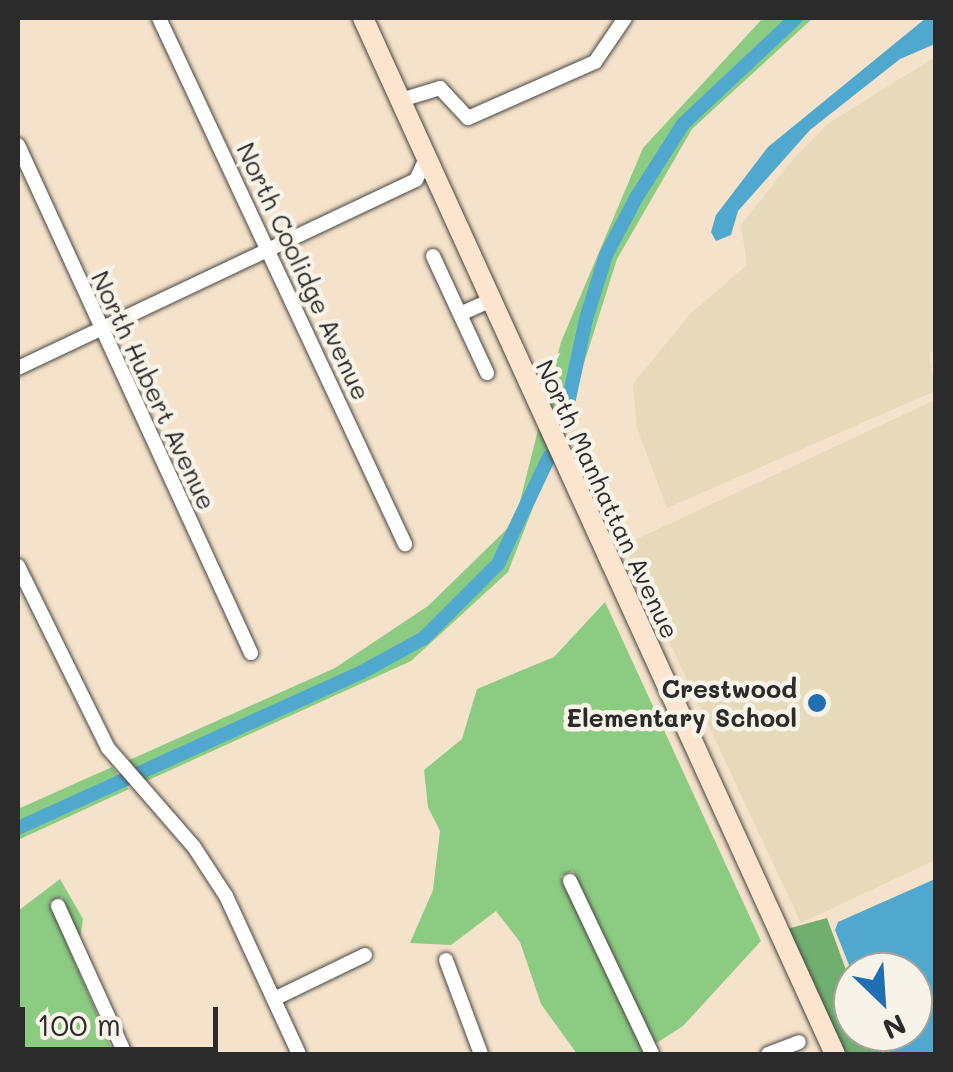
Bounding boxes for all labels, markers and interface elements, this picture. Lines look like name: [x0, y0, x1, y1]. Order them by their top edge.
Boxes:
street label: North Coolidge Avenue: [231, 137, 377, 405]
street label: North Hubert Avenue: [85, 266, 223, 514]
street label: North Manhattan Avenue: [530, 355, 686, 643]
place label: Crestwood Elementary School: [566, 674, 797, 733]
marker: Crestwood Elementary School: [806, 692, 828, 714]
north arrow: [833, 952, 933, 1052]
scale bar: [25, 987, 222, 1049]
text: 100 m: [37, 1004, 121, 1044]
text: N: [878, 1007, 912, 1048]

